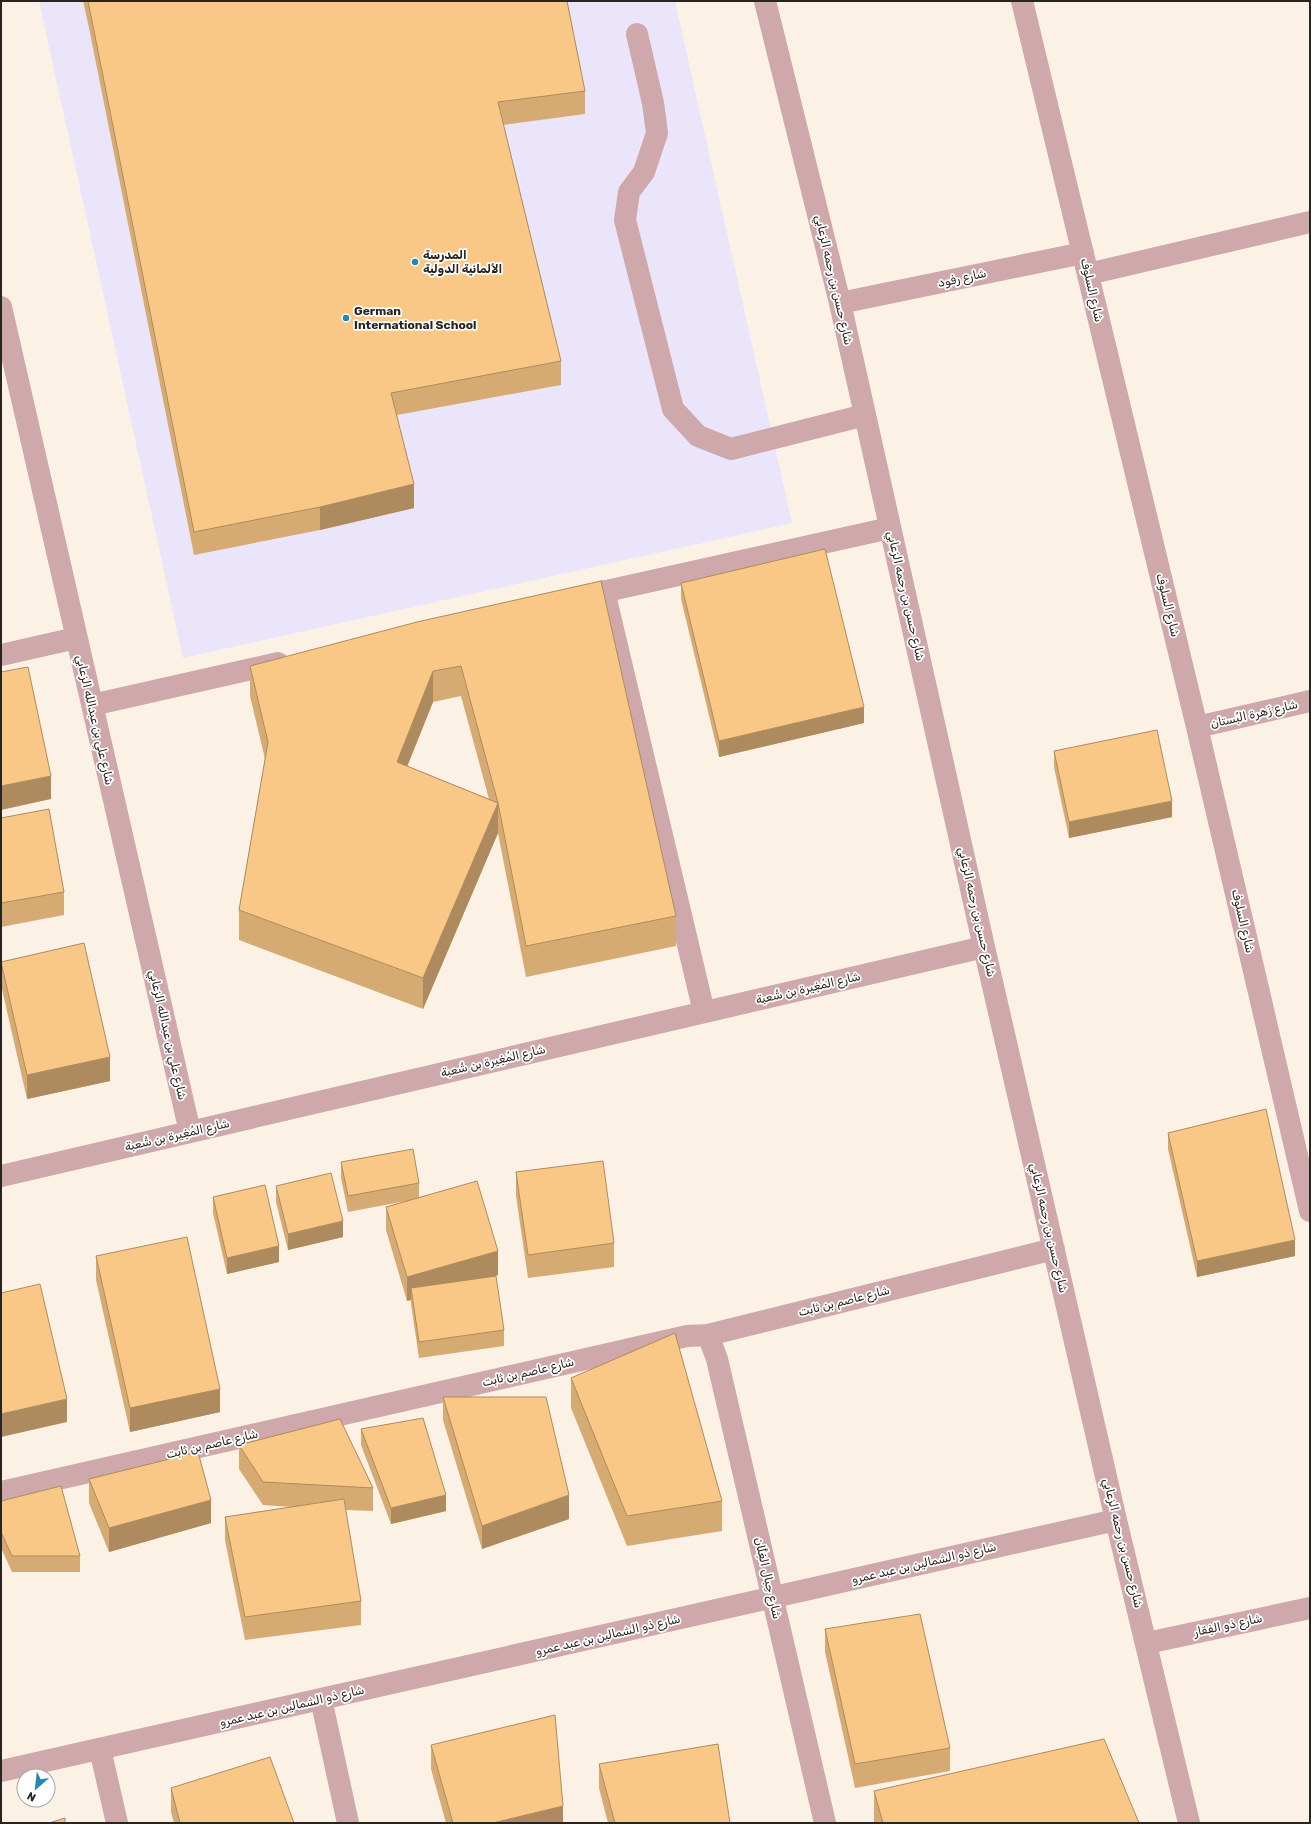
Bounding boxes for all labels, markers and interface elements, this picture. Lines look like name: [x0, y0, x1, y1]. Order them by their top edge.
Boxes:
street label: شارع حسن بن رحمه الزعابي: [810, 214, 856, 347]
place label: المدرسة الألمانية الدولية: [423, 248, 502, 276]
marker: المدرسة الألمانية الدولية: [410, 257, 420, 267]
street label: شارع السلوف: [1076, 257, 1106, 324]
street label: شارع رفود: [937, 266, 988, 292]
place label: German International School: [354, 304, 477, 332]
marker: German International School: [341, 313, 351, 323]
street label: شارع حسن بن رحمه الزعابي: [882, 530, 928, 663]
street label: شارع السلوف: [1151, 572, 1183, 639]
street label: شارع علي بن عبدالله الزعابي: [71, 654, 117, 787]
street label: شارع زَهرة البُستان: [1209, 697, 1300, 733]
street label: شارع حسن بن رحمه الزعابي: [953, 846, 999, 979]
street label: شارع السلوف: [1227, 888, 1257, 955]
street label: شارع علي بن عبدالله الزعابي: [144, 969, 190, 1102]
street label: شارع المُغِيرة بن شُعبة: [754, 969, 862, 1009]
street label: شارع المُغِيرة بن شُعبة: [439, 1042, 547, 1082]
street label: شارع المُغِيرة بن شُعبة: [123, 1116, 231, 1156]
street label: شارع حسن بن رحمه الزعابي: [1025, 1162, 1071, 1295]
street label: شارع عاصم بن ثابت: [797, 1283, 892, 1321]
street label: شارع عاصم بن ثابت: [481, 1355, 576, 1391]
street label: شارع عاصم بن ثابت: [165, 1427, 260, 1463]
street label: شارع حسن بن رحمه الزعابي: [1098, 1477, 1146, 1610]
street label: شارع جِبال الغِلَّان: [750, 1536, 784, 1621]
street label: شارع ذو الشمالين بن عبد عمرو: [850, 1540, 998, 1588]
street label: شارع ذو الفِقار: [1192, 1611, 1264, 1641]
street label: شارع ذو الشمالين بن عبد عمرو: [534, 1612, 682, 1660]
street label: شارع ذو الشمالين بن عبد عمرو: [218, 1683, 366, 1731]
north arrow: [16, 1768, 56, 1808]
text: N: [25, 1789, 38, 1804]

